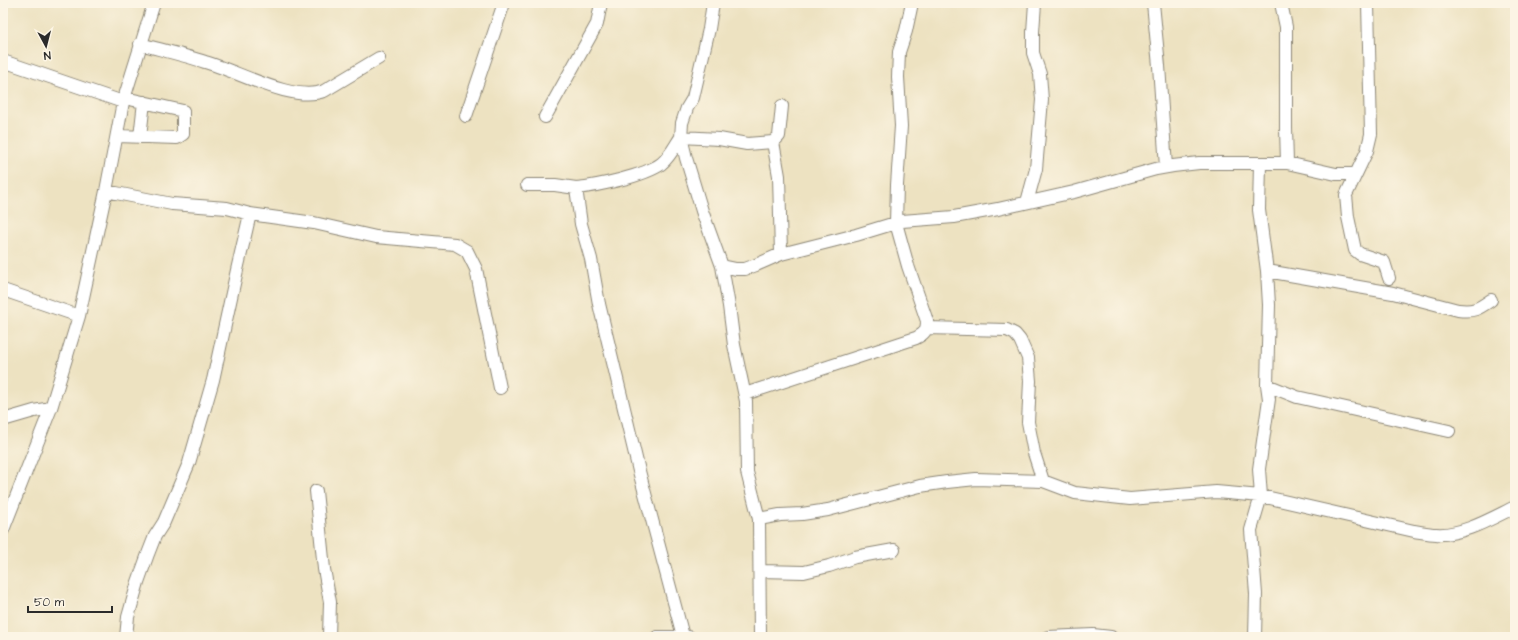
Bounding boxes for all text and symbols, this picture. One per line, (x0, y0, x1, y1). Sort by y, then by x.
north arrow (26, 26, 66, 66)
text: N (43, 48, 51, 63)
scale bar (28, 588, 112, 614)
text: 50 m (34, 594, 65, 611)

